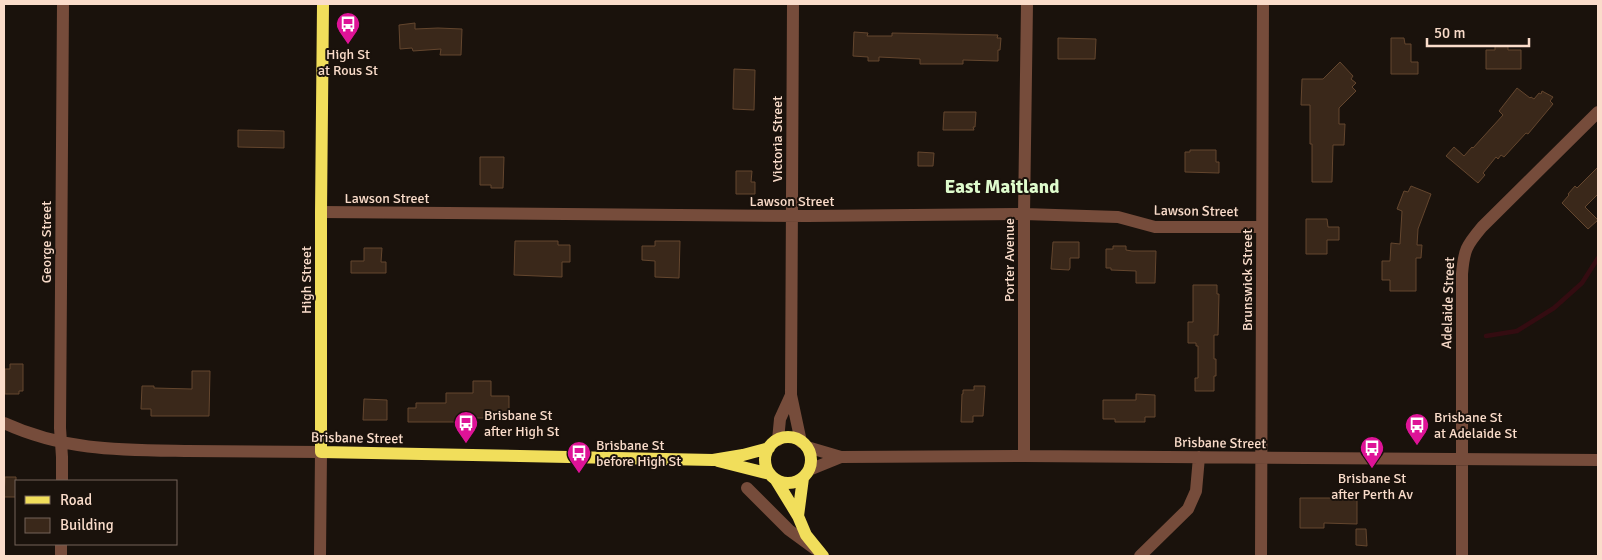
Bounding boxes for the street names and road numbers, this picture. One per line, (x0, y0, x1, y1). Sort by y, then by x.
street label: Victoria Street (769, 96, 786, 182)
street label: Lawson Street (345, 190, 430, 207)
street label: Lawson Street (750, 193, 835, 210)
street label: George Street (38, 201, 55, 283)
street label: Lawson Street (1153, 202, 1239, 220)
street label: Porter Avenue (1001, 218, 1018, 302)
street label: Brunswick Street (1239, 229, 1256, 331)
street label: High Street (298, 246, 315, 314)
street label: Adelaide Street (1438, 257, 1458, 349)
street label: Brisbane Street (311, 429, 403, 447)
street label: Brisbane Street (1174, 434, 1266, 452)

